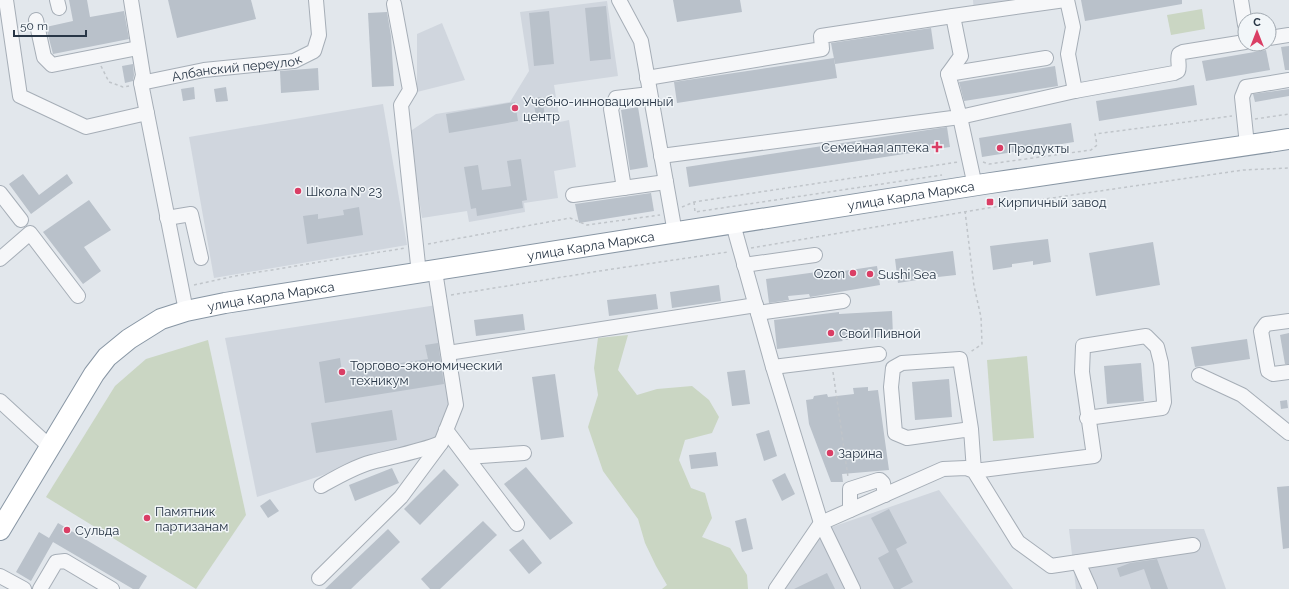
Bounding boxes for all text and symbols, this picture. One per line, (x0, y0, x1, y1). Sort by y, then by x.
scale bar (14, 12, 86, 38)
north arrow (1237, 12, 1277, 52)
text: С (1253, 16, 1261, 29)
text: 50 m (20, 19, 48, 33)
street label: Албанский переулок (170, 51, 304, 84)
place label: Учебно-инновационный центр (523, 94, 673, 124)
marker: Учебно-инновационный центр (510, 103, 520, 113)
place label: Семейная аптека (821, 140, 929, 155)
place label: Продукты (1008, 141, 1069, 156)
marker: Семейная аптека (932, 142, 942, 152)
marker: Продукты (995, 143, 1005, 153)
street label: улица Карла Маркса (846, 178, 975, 213)
place label: Школа № 23 (306, 184, 382, 199)
marker: Школа № 23 (293, 186, 303, 196)
place label: Кирпичный завод (998, 195, 1107, 210)
marker: Кирпичный завод (985, 197, 995, 207)
street label: улица Карла Маркса (526, 228, 655, 263)
place label: Ozon (814, 266, 845, 281)
place label: Sushi Sea (878, 267, 936, 282)
marker: Ozon (848, 268, 858, 278)
marker: Sushi Sea (865, 269, 875, 279)
street label: улица Карла Маркса (206, 278, 335, 314)
place label: Свой Пивной (839, 326, 921, 341)
marker: Свой Пивной (826, 328, 836, 338)
place label: Торгово-экономический техникум (350, 358, 503, 388)
marker: Торгово-экономический техникум (337, 367, 347, 377)
place label: Зарина (838, 446, 883, 461)
marker: Зарина (825, 448, 835, 458)
place label: Памятник партизанам (155, 504, 228, 534)
marker: Памятник партизанам (142, 513, 152, 523)
place label: Сульда (75, 523, 119, 538)
marker: Сульда (62, 525, 72, 535)

